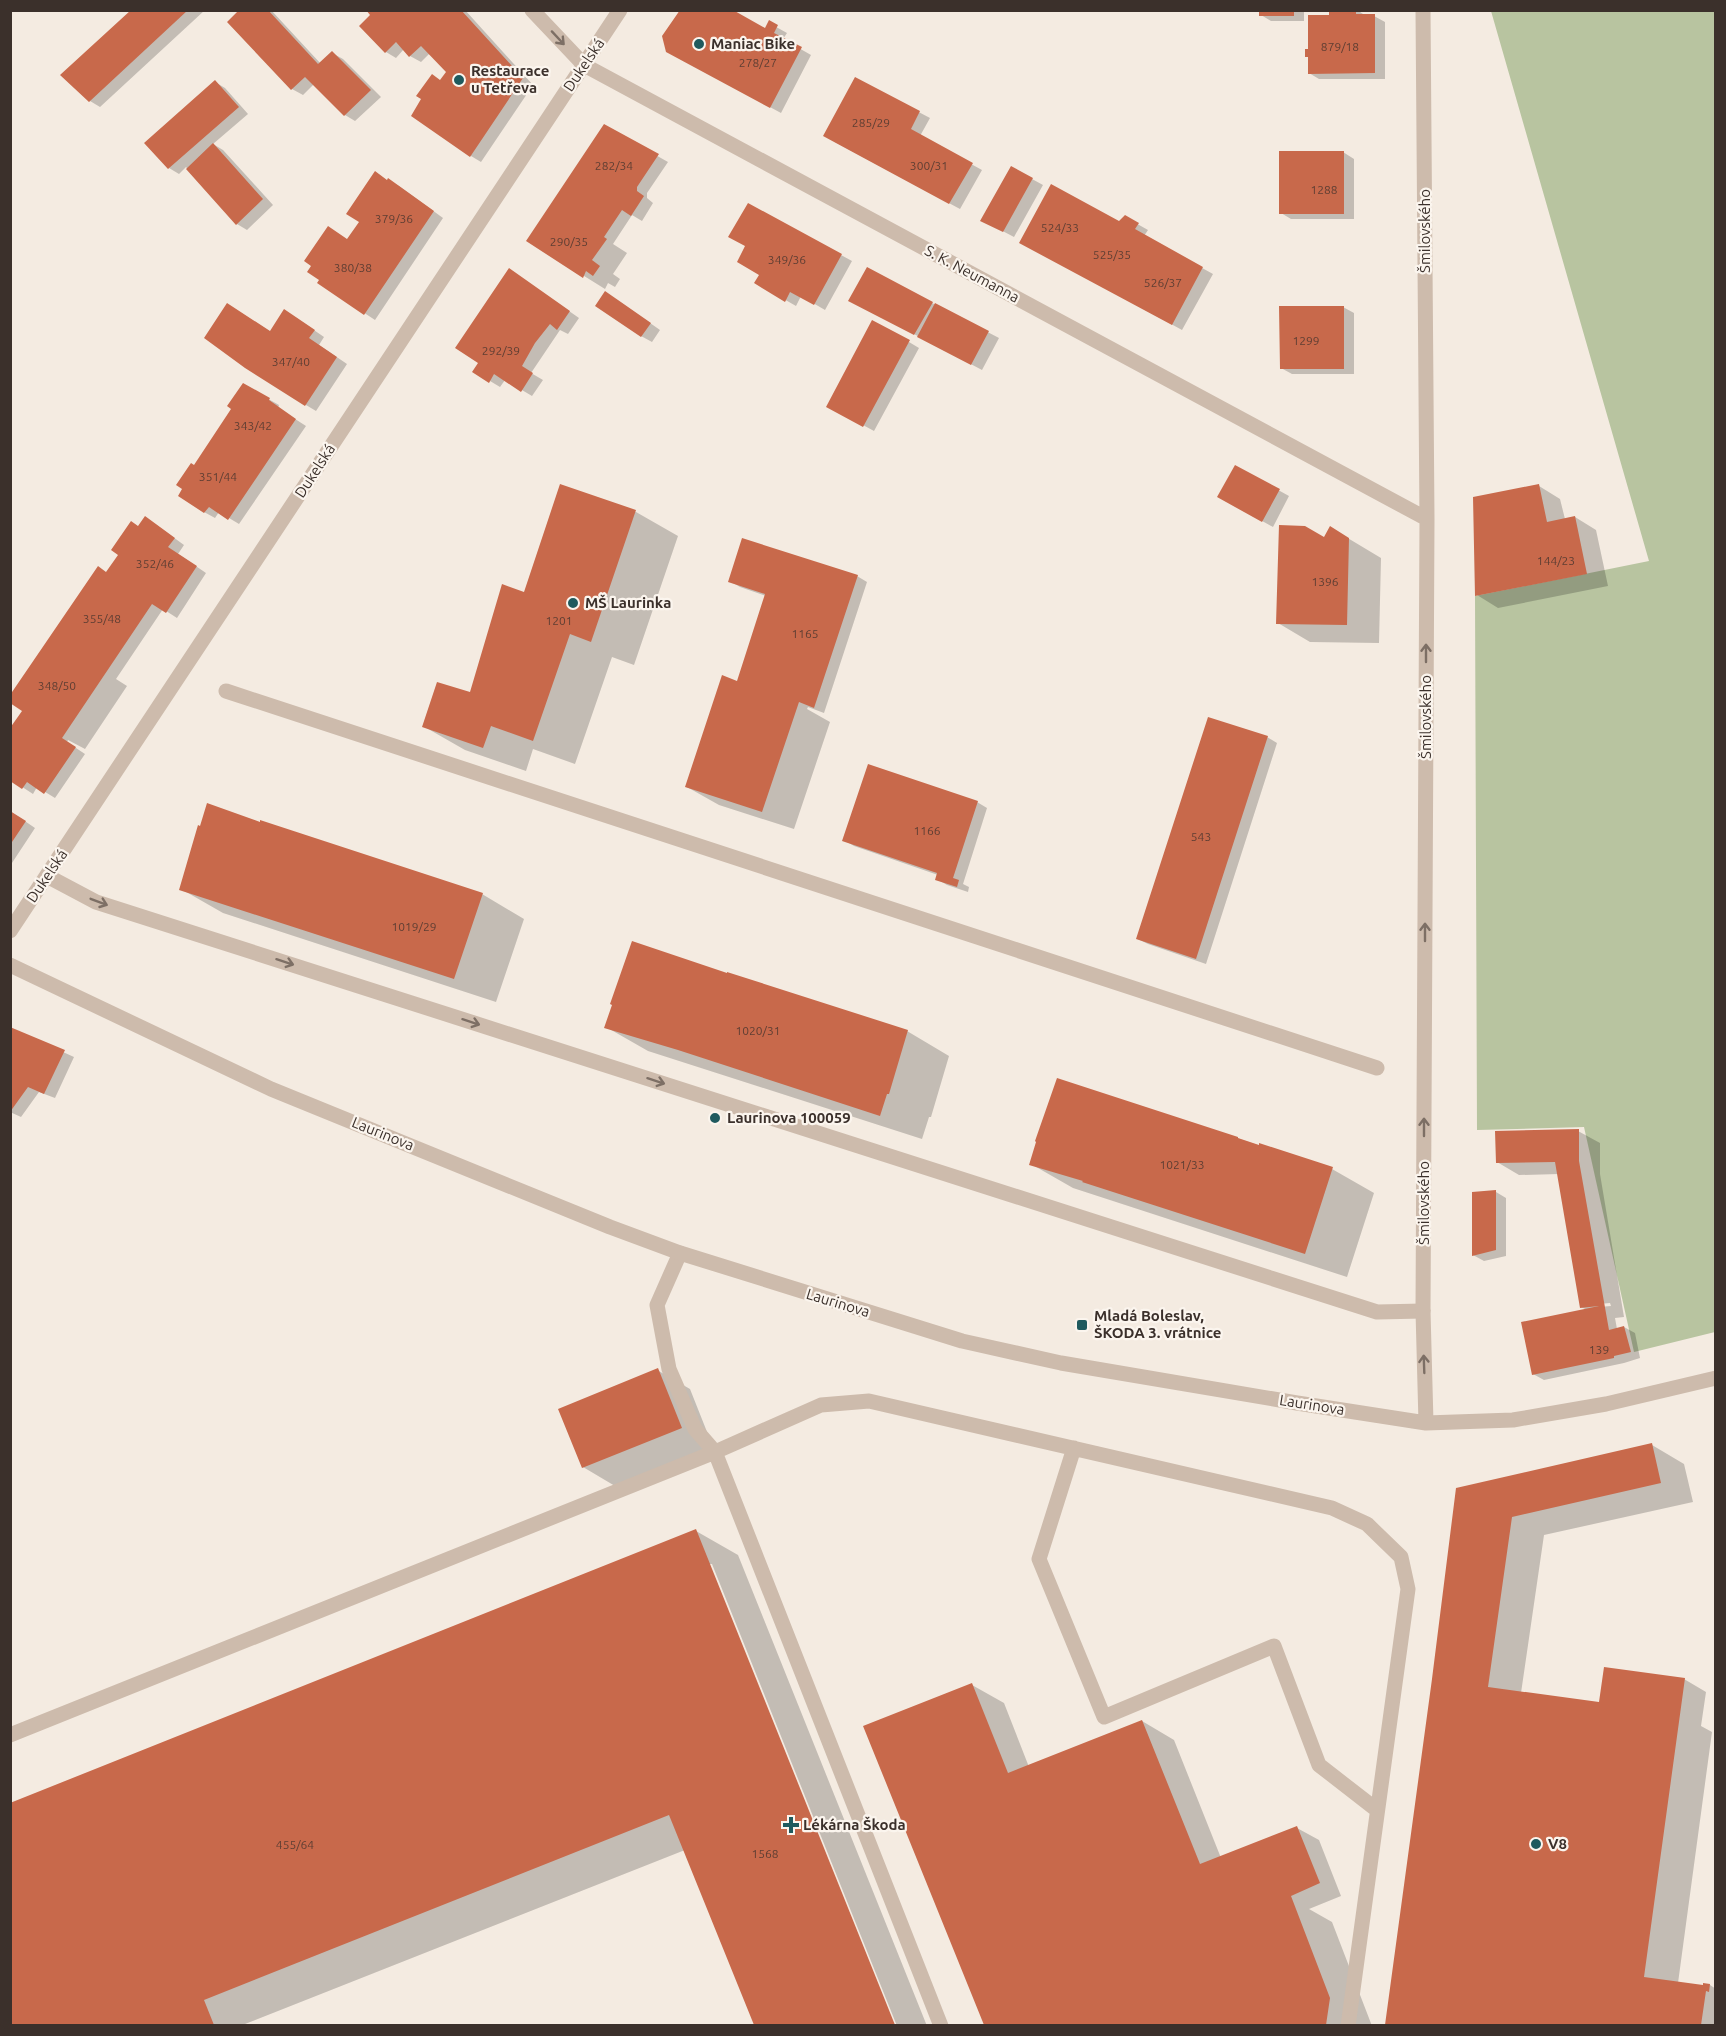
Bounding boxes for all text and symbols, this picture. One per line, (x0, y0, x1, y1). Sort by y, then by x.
one-way arrow (551, 30, 565, 45)
street label: Dukelská (560, 35, 608, 95)
place label: Maniac Bike (711, 35, 795, 52)
marker: Maniac Bike (692, 37, 706, 51)
house number: 879/18 (1321, 40, 1359, 53)
house number: 278/27 (739, 56, 777, 69)
place label: Restaurace u Tetřeva (471, 62, 549, 96)
marker: Restaurace u Tetřeva (452, 73, 466, 87)
house number: 285/29 (852, 116, 890, 129)
house number: 282/34 (595, 159, 633, 172)
house number: 300/31 (910, 159, 948, 172)
house number: 1288 (1310, 183, 1338, 196)
street label: Šmilovského (1416, 189, 1433, 273)
house number: 379/36 (375, 212, 413, 225)
house number: 524/33 (1041, 221, 1079, 234)
house number: 290/35 (550, 235, 588, 248)
street label: S. K. Neumanna (922, 241, 1022, 306)
house number: 525/35 (1093, 248, 1131, 261)
house number: 349/36 (768, 253, 806, 266)
house number: 380/38 (334, 261, 372, 274)
house number: 526/37 (1144, 276, 1182, 289)
house number: 1299 (1292, 334, 1320, 347)
house number: 292/39 (482, 344, 520, 357)
house number: 347/40 (272, 355, 310, 368)
house number: 343/42 (234, 419, 272, 432)
street label: Dukelská (291, 441, 338, 501)
house number: 351/44 (199, 470, 237, 483)
house number: 144/23 (1537, 554, 1575, 567)
house number: 352/46 (136, 557, 174, 570)
house number: 1396 (1311, 575, 1339, 588)
place label: MŠ Laurinka (585, 594, 671, 611)
marker: MŠ Laurinka (566, 596, 580, 610)
house number: 355/48 (83, 612, 121, 625)
house number: 1201 (545, 614, 573, 627)
house number: 1165 (791, 627, 819, 640)
one-way arrow (1421, 644, 1432, 664)
street label: Šmilovského (1417, 675, 1434, 759)
house number: 348/50 (38, 679, 76, 692)
house number: 1166 (913, 824, 941, 837)
house number: 543 (1191, 830, 1211, 843)
street label: Dukelská (23, 846, 71, 906)
one-way arrow (90, 898, 108, 909)
house number: 1019/29 (391, 920, 437, 933)
one-way arrow (1419, 923, 1431, 943)
one-way arrow (275, 958, 294, 969)
one-way arrow (461, 1017, 480, 1028)
house number: 1020/31 (735, 1024, 781, 1037)
one-way arrow (646, 1077, 665, 1088)
place label: Laurinova 100059 (727, 1109, 851, 1126)
marker: Laurinova 100059 (708, 1111, 722, 1125)
street label: Laurinova (350, 1113, 417, 1154)
one-way arrow (1418, 1118, 1430, 1138)
house number: 1021/33 (1159, 1158, 1205, 1171)
street label: Šmilovského (1415, 1161, 1432, 1245)
street label: Laurinova (804, 1285, 872, 1320)
place label: Mladá Boleslav, ŠKODA 3. vrátnice (1094, 1307, 1221, 1341)
marker: Mladá Boleslav, ŠKODA 3. vrátnice (1075, 1318, 1089, 1332)
house number: 139 (1589, 1343, 1609, 1356)
one-way arrow (1418, 1355, 1430, 1375)
street label: Laurinova (1278, 1391, 1346, 1418)
place label: Lékárna Škoda (803, 1816, 906, 1833)
marker: Lékárna Škoda (784, 1818, 798, 1832)
place label: V8 (1548, 1835, 1567, 1852)
marker: V8 (1529, 1837, 1543, 1851)
house number: 455/64 (276, 1838, 314, 1851)
house number: 1568 (751, 1847, 779, 1860)

